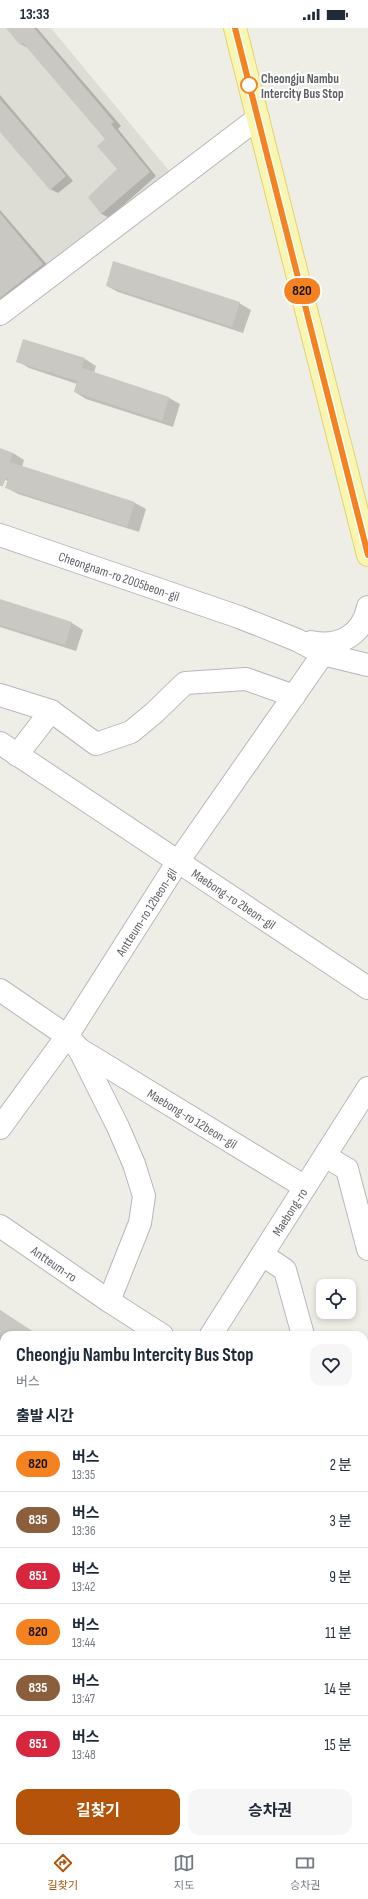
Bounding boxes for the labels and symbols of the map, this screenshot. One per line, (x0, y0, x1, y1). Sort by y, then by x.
place label: Cheongju Nambu Intercity Bus Stop (261, 71, 344, 102)
marker: Cheongju Nambu Intercity Bus Stop (240, 76, 258, 94)
line badge: 820 (279, 278, 325, 304)
street label: Cheongnam-ro 2005beon-gil (56, 549, 182, 605)
street label: Antteum-ro 12beon-gil (112, 865, 181, 960)
street label: Maebong-ro 2beon-gil (188, 866, 278, 933)
street label: Maebong-ro 12beon-gil (144, 1086, 240, 1153)
street label: Maebong-ro (269, 1185, 311, 1239)
street label: Antteum-ro (27, 1242, 80, 1286)

